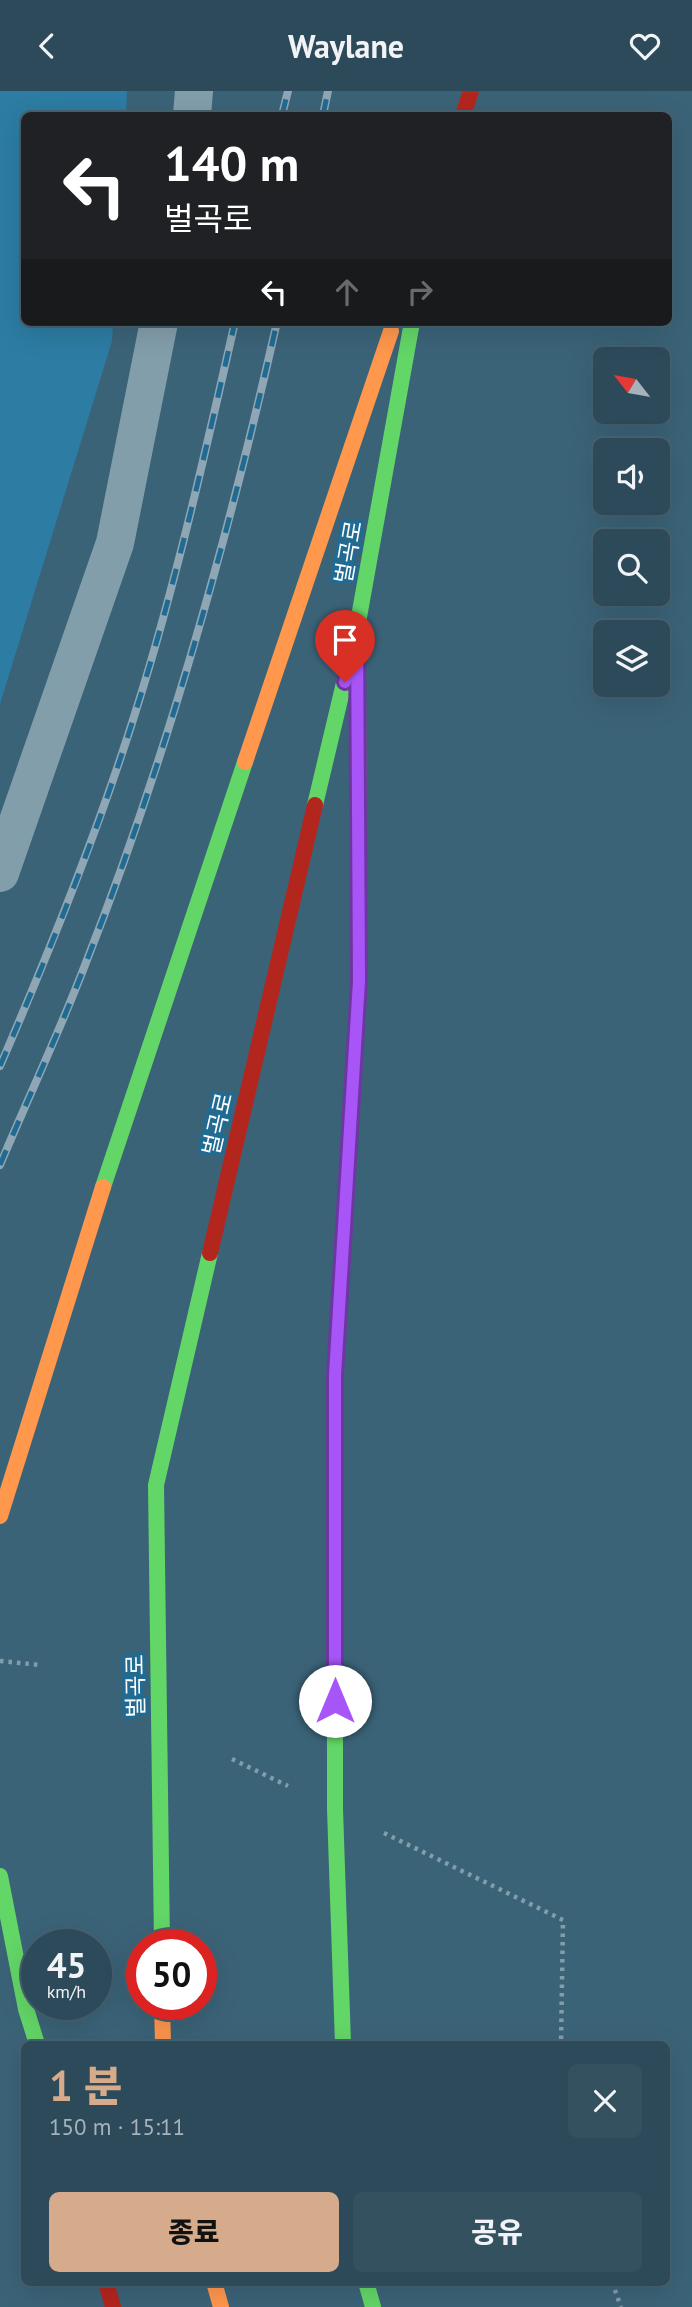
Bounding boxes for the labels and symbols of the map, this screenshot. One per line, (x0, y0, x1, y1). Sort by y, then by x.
north arrow (593, 347, 670, 423)
street label: 벌곡로 (328, 518, 368, 586)
pin (315, 610, 375, 682)
street label: 벌곡로 (196, 1090, 238, 1158)
street label: 벌곡로 (120, 1654, 150, 1718)
position arrow (298, 1664, 372, 1738)
speed limit sign: 50 (126, 1929, 217, 2020)

